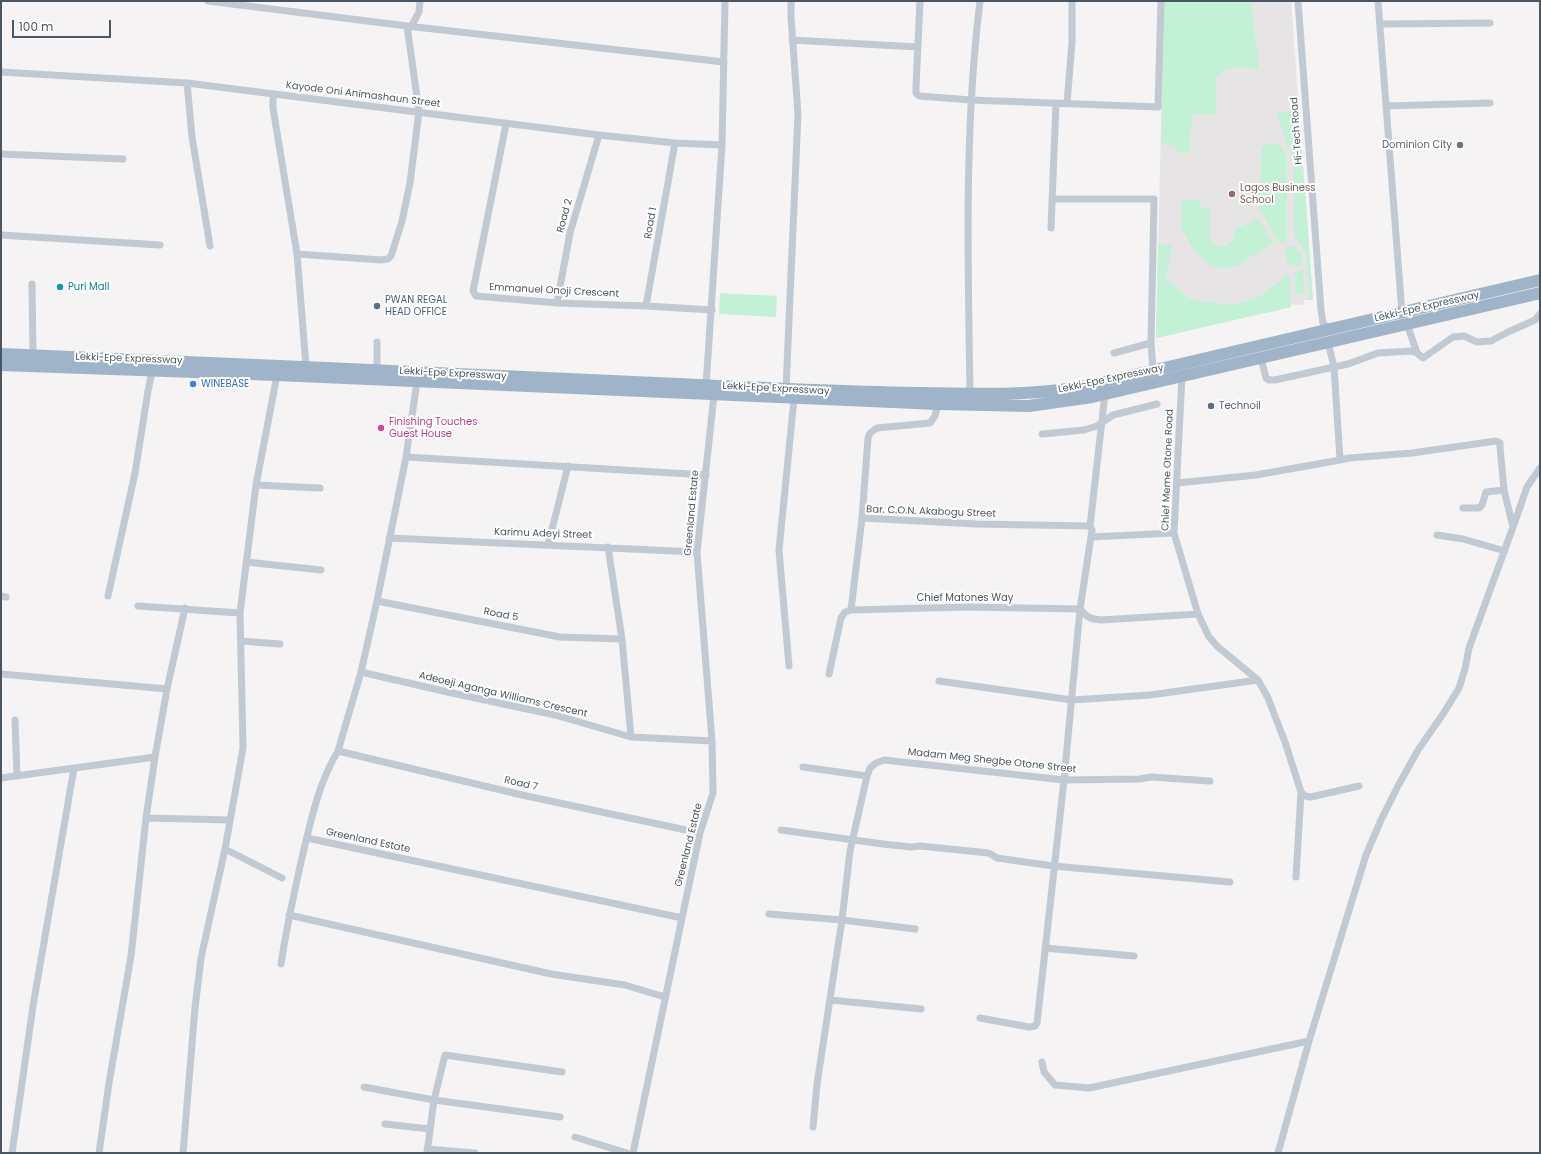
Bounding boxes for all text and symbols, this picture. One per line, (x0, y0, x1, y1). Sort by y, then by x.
scale bar (14, 12, 113, 38)
text: 100 m (19, 18, 53, 35)
street label: Kayode Oni Animashaun Street (285, 80, 441, 110)
street label: Hi-Tech Road (1289, 97, 1305, 165)
place label: Dominion City (1382, 139, 1452, 151)
marker: Dominion City (1455, 140, 1465, 150)
place label: Lagos Business School (1240, 182, 1315, 206)
marker: Lagos Business School (1227, 189, 1237, 199)
street label: Road 2 (555, 198, 575, 234)
street label: Road 1 (642, 206, 660, 240)
place label: Puri Mall (68, 281, 109, 293)
marker: Puri Mall (55, 282, 65, 292)
street label: Emmanuel Onoji Crescent (489, 282, 619, 300)
street label: Lekki-Epe Expressway (1373, 289, 1481, 325)
place label: PWAN REGAL HEAD OFFICE (385, 294, 447, 318)
marker: PWAN REGAL HEAD OFFICE (372, 301, 382, 311)
street label: Lekki-Epe Expressway (75, 351, 183, 367)
street label: Lekki-Epe Expressway (1057, 362, 1165, 396)
street label: Lekki-Epe Expressway (399, 365, 507, 383)
place label: WINEBASE (201, 378, 249, 390)
marker: WINEBASE (188, 379, 198, 389)
street label: Lekki-Epe Expressway (722, 380, 830, 398)
place label: Technoil (1219, 400, 1261, 412)
marker: Technoil (1206, 401, 1216, 411)
street label: Chief Meme Otone Road (1160, 409, 1176, 531)
place label: Finishing Touches Guest House (389, 416, 477, 440)
marker: Finishing Touches Guest House (376, 423, 386, 433)
street label: Greenland Estate (682, 470, 702, 556)
street label: Bar. C.O.N. Akabogu Street (866, 504, 996, 520)
street label: Karimu Adeyi Street (494, 526, 592, 542)
street label: Chief Matones Way (917, 592, 1013, 604)
street label: Road 5 (483, 606, 519, 624)
street label: Adeoeji Aganga Williams Crescent (418, 670, 588, 720)
street label: Madam Meg Shegbe Otone Street (907, 746, 1077, 776)
street label: Road 7 (503, 774, 539, 794)
street label: Greenland Estate (673, 802, 705, 888)
street label: Greenland Estate (325, 826, 411, 856)

